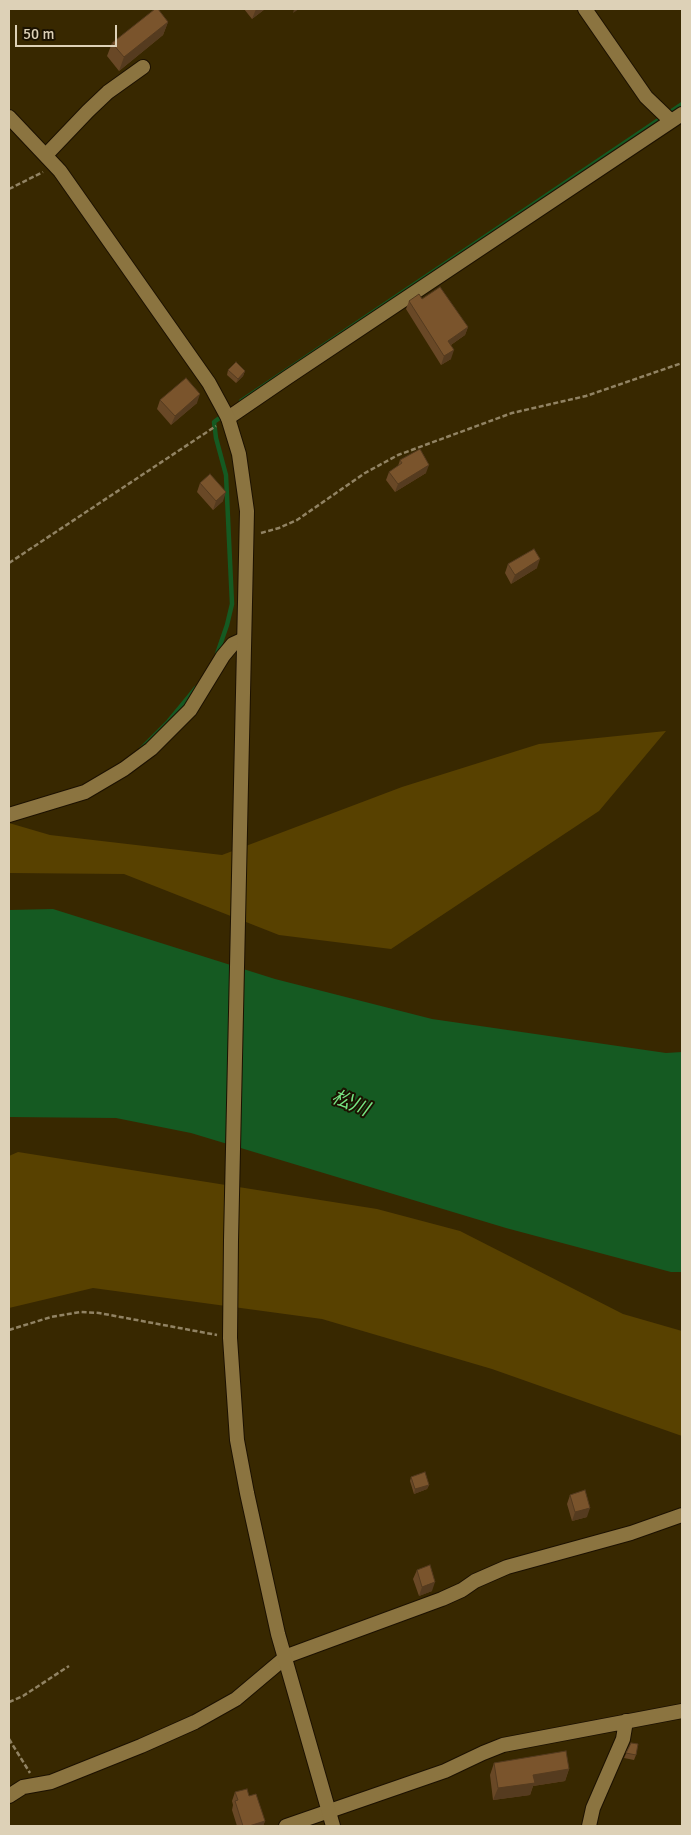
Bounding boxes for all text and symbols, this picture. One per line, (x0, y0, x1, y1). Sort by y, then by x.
scale bar (18, 15, 120, 47)
text: 50 m (23, 25, 54, 43)
water label: 松川 (328, 1086, 372, 1122)

